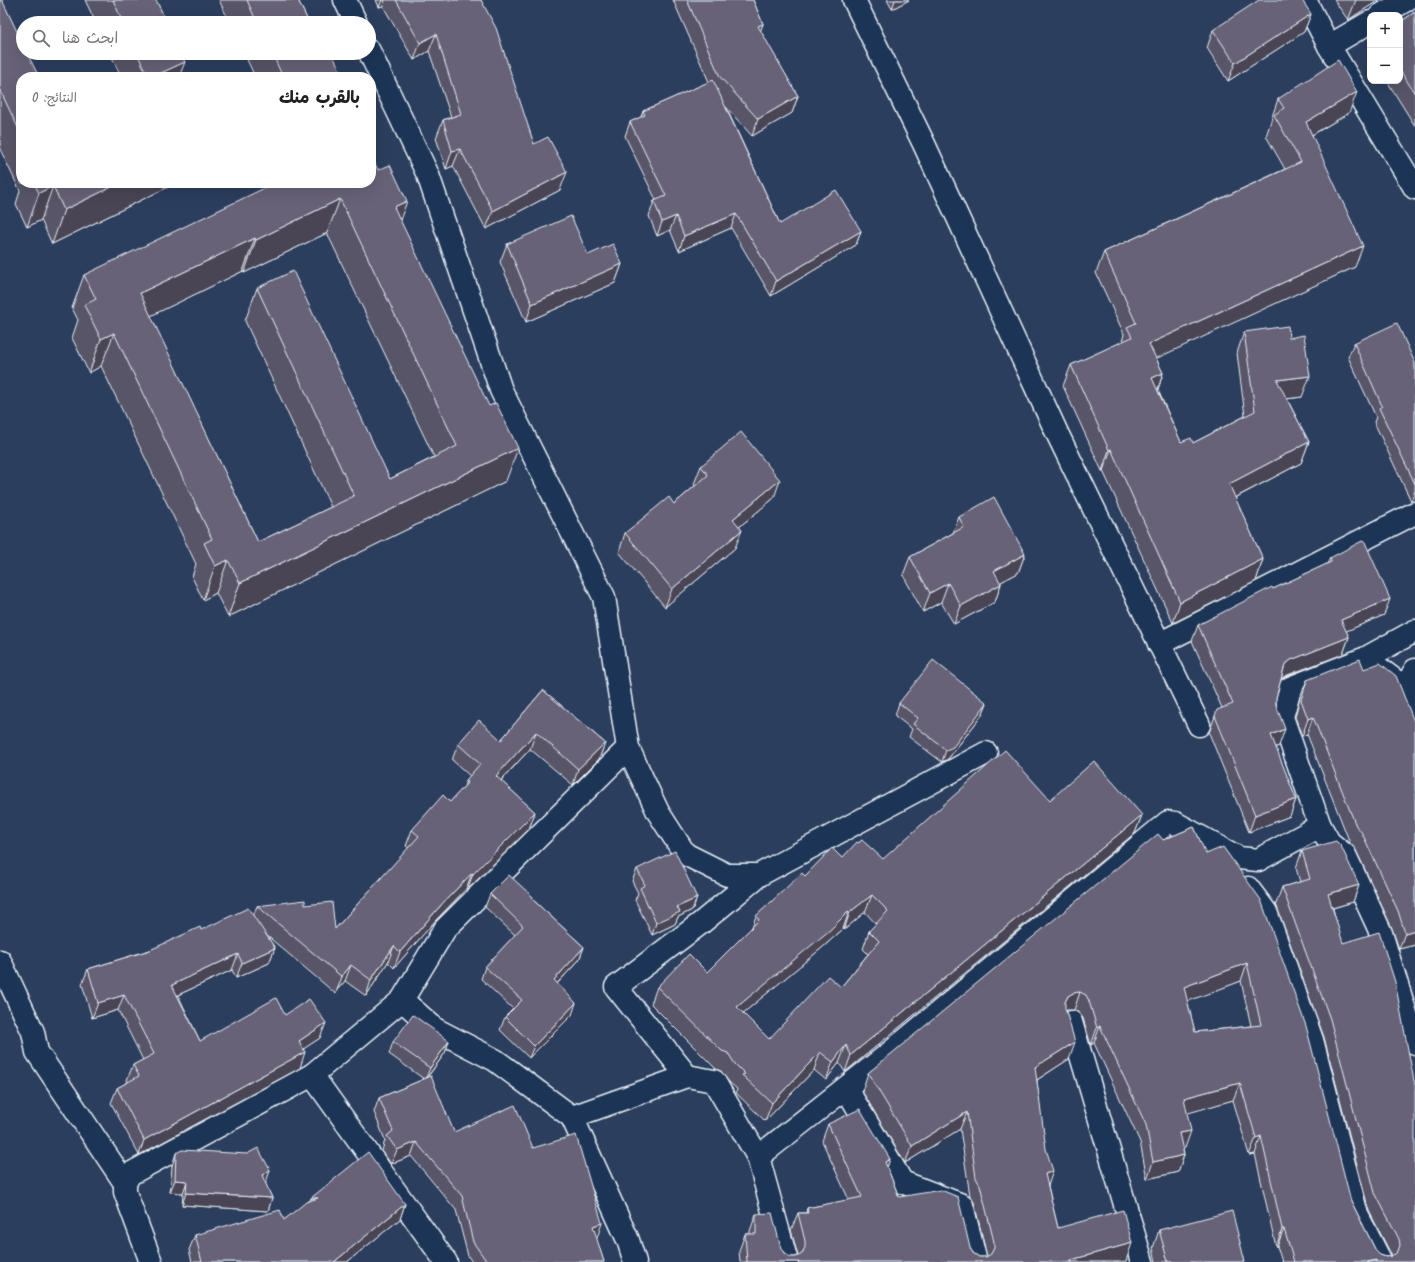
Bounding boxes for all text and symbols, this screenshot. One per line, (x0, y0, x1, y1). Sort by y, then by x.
map controls (1367, 12, 1403, 84)
button: + (1367, 12, 1403, 48)
search box (16, 16, 376, 60)
icon: search (30, 27, 52, 49)
text: ابحث هنا (62, 27, 118, 51)
button: − (1367, 48, 1403, 84)
text: بالقرب منك (279, 85, 360, 112)
text: النتائج: 0 (32, 88, 77, 109)

